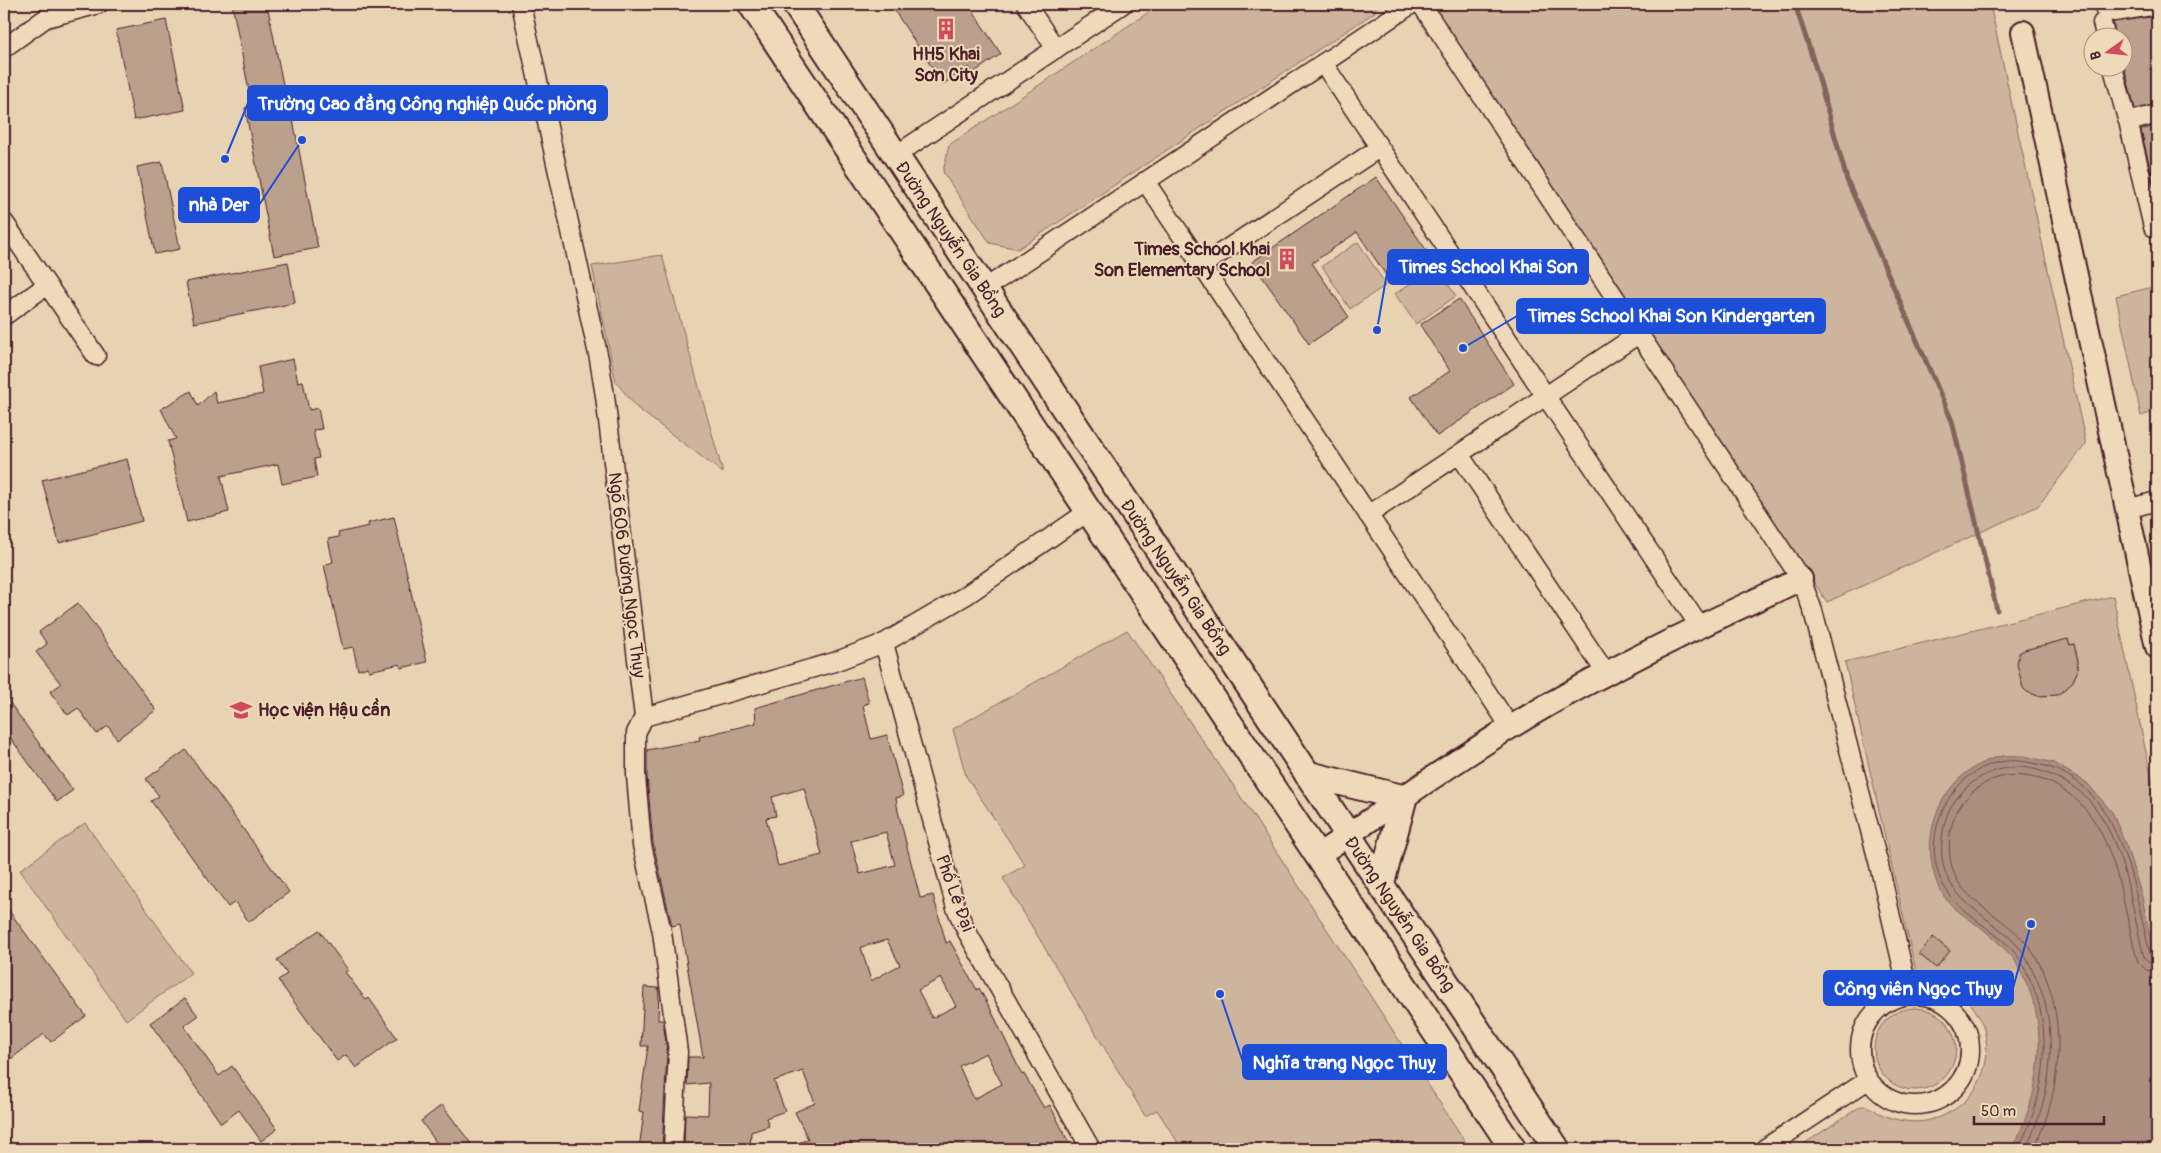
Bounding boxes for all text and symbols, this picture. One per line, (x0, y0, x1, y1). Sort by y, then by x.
building icon: HH5 Khai Sơn City (933, 16, 959, 42)
north arrow (2084, 28, 2134, 78)
place label: HH5 Khai Sơn City (912, 43, 980, 87)
text: B (2087, 49, 2105, 61)
callout: Trường Cao đẳng Công nghiệp Quốc phòng (248, 86, 607, 120)
text: Trường Cao đẳng Công nghiệp Quốc phòng (257, 92, 597, 116)
street label: Đường Nguyễn Gia Bồng (890, 157, 1011, 322)
callout: nhà Der (179, 188, 259, 222)
text: nhà Der (189, 193, 249, 217)
place label: Times School Khai Son Elementary School (1094, 238, 1270, 282)
building icon: Times School Khai Son Elementary School (1274, 246, 1300, 272)
callout: Times School Khai Son (1388, 250, 1588, 284)
text: Times School Khai Son (1397, 255, 1578, 279)
callout: Times School Khai Son Kindergarten (1517, 299, 1825, 333)
text: Times School Khai Son Kindergarten (1526, 304, 1815, 328)
street label: Ngõ 606 Đường Ngọc Thụy (602, 471, 651, 680)
street label: Đường Nguyễn Gia Bồng (1115, 495, 1236, 660)
school or university icon: Học viện Hậu cần (228, 697, 254, 723)
place label: Học viện Hậu cần (258, 697, 391, 722)
street label: Đường Nguyễn Gia Bồng (1339, 832, 1460, 997)
street label: Phố Lê Đại (930, 852, 979, 935)
callout: Công viên Ngọc Thụy (1824, 971, 2013, 1005)
text: Công viên Ngọc Thụy (1834, 977, 2003, 1001)
callout: Nghĩa trang Ngọc Thuỵ (1243, 1045, 1446, 1079)
text: Nghĩa trang Ngọc Thuỵ (1252, 1051, 1436, 1075)
scale bar (1974, 1093, 2104, 1125)
text: 50 m (1981, 1102, 2016, 1121)

